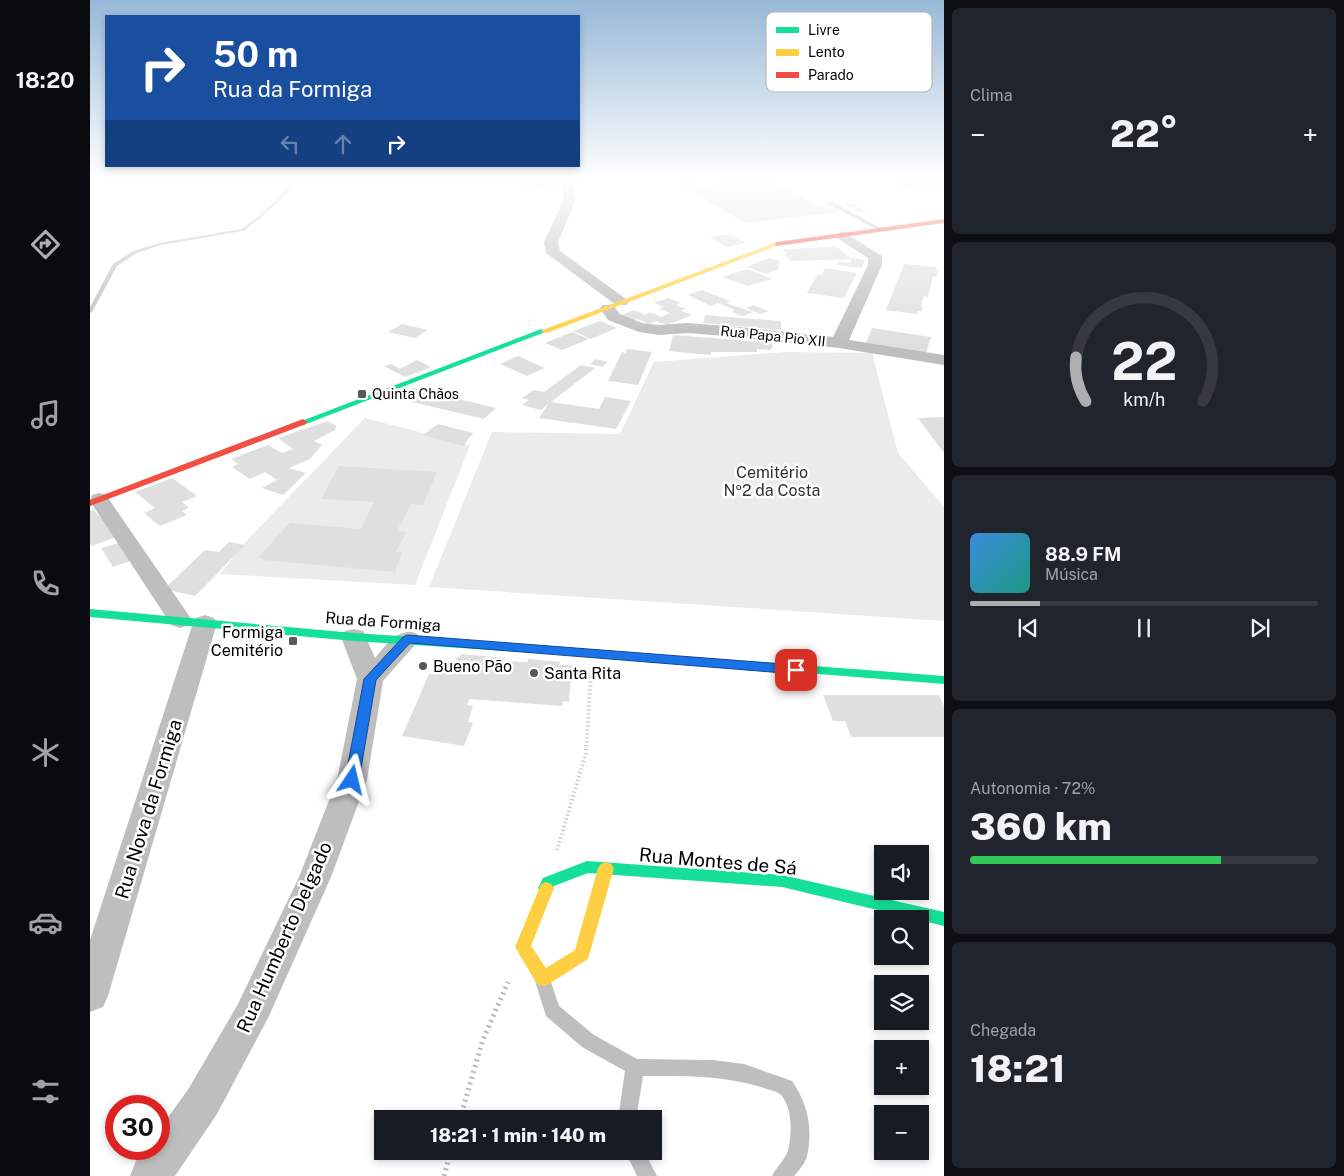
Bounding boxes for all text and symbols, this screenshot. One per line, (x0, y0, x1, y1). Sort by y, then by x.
legend (766, 12, 932, 92)
text: Livre (808, 22, 840, 38)
text: 50 m (213, 34, 298, 75)
icon: right (130, 35, 195, 100)
text: Lento (808, 44, 845, 60)
text: 18:20 (16, 67, 74, 93)
text: Parado (808, 67, 854, 83)
text: Rua da Formiga (213, 76, 372, 102)
text: Clima (970, 86, 1013, 105)
text: 22° (1110, 111, 1178, 156)
text: − (970, 118, 986, 151)
text: + (1302, 118, 1318, 151)
icon: left (276, 130, 304, 158)
icon: ahead (329, 130, 357, 158)
icon: right (382, 130, 410, 158)
icon: directions (28, 227, 63, 262)
street label: Rua Papa Pio XII (720, 323, 826, 349)
text: 22 (1111, 331, 1177, 392)
place label: Quinta Chãos (372, 386, 459, 402)
marker: Quinta Chãos (356, 388, 368, 400)
text: km/h (1123, 389, 1165, 410)
icon: music (28, 397, 63, 432)
park label: Cemitério Nº2 da Costa (724, 463, 820, 500)
text: 88.9 FM (1045, 543, 1121, 565)
text: Música (1045, 565, 1098, 584)
icon: phone (28, 566, 63, 601)
street label: Rua da Formiga (325, 608, 441, 635)
icon: previous (1014, 614, 1042, 642)
icon: pause (1130, 614, 1158, 642)
icon: next (1246, 614, 1274, 642)
place label: Formiga Cemitério (211, 623, 283, 660)
marker: Formiga Cemitério (287, 635, 299, 647)
pin (775, 649, 817, 691)
icon: arrive (782, 656, 810, 684)
place label: Bueno Pão (433, 657, 512, 676)
marker: Bueno Pão (417, 660, 429, 672)
place label: Santa Rita (544, 664, 621, 683)
marker: Santa Rita (528, 667, 540, 679)
street label: Rua Nova da Formiga (110, 717, 186, 901)
icon: climate (28, 735, 63, 770)
position arrow (325, 753, 377, 805)
text: Autonomia · 72% (970, 779, 1096, 798)
text: 360 km (970, 804, 1112, 849)
street label: Rua Humberto Delgado (232, 838, 336, 1036)
street label: Rua Montes de Sá (638, 843, 798, 879)
map controls (874, 845, 929, 1160)
button: sound (874, 845, 929, 900)
icon: car (28, 905, 63, 940)
button: search (874, 910, 929, 965)
button: layers (874, 975, 929, 1030)
text: Chegada (970, 1021, 1036, 1040)
button: + (874, 1040, 929, 1095)
text: 18:21 (970, 1046, 1066, 1091)
icon: filters (28, 1074, 63, 1109)
speed limit sign: 30 (105, 1095, 170, 1160)
button: − (874, 1105, 929, 1160)
text: 18:21 · 1 min · 140 m (430, 1124, 606, 1146)

